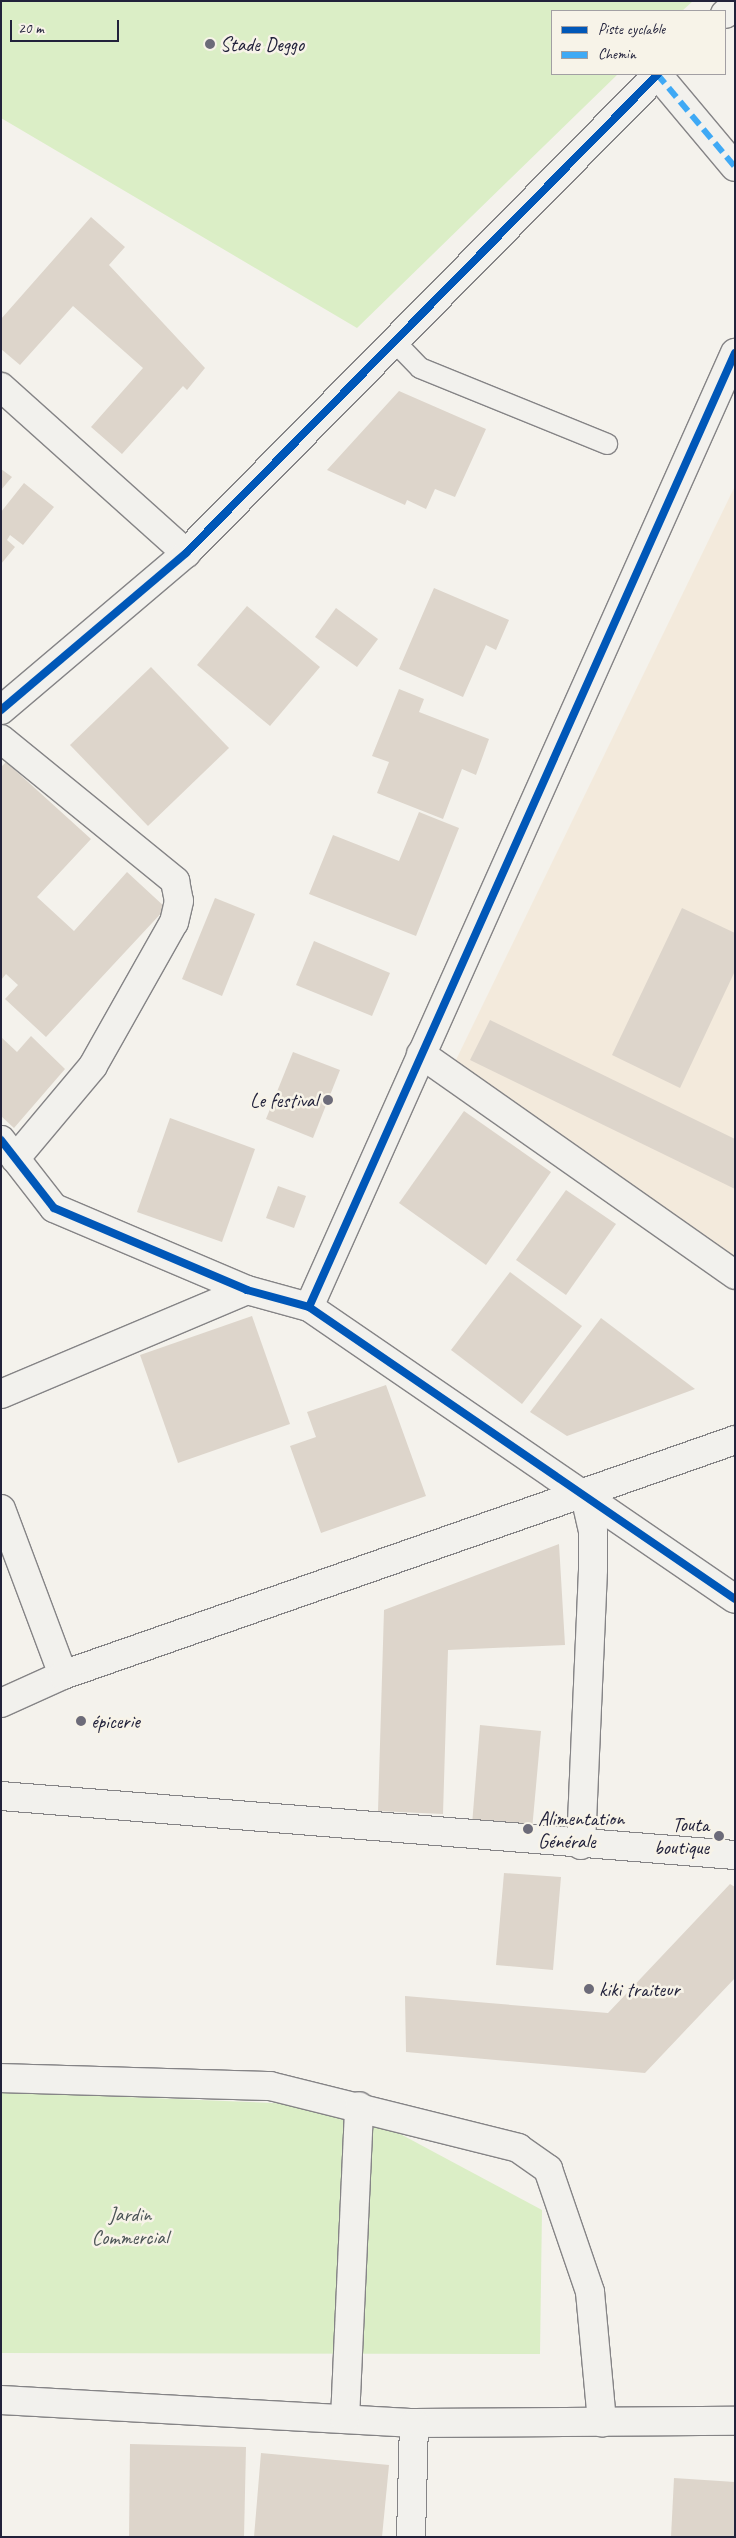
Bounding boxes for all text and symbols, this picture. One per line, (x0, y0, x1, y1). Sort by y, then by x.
scale bar (12, 10, 121, 42)
legend (551, 10, 726, 75)
text: 20 m (18, 19, 44, 38)
text: Piste cyclable (598, 20, 665, 39)
place label: Stade Deggo (220, 32, 304, 56)
marker: Stade Deggo (204, 38, 216, 50)
text: Chemin (598, 45, 636, 64)
place label: Le festival (250, 1088, 318, 1112)
marker: Le festival (322, 1094, 334, 1106)
place label: épicerie (91, 1709, 140, 1733)
marker: épicerie (75, 1715, 87, 1727)
place label: Alimentation Générale (538, 1806, 624, 1853)
place label: Touta boutique (654, 1812, 709, 1859)
marker: Alimentation Générale (522, 1823, 534, 1835)
marker: Touta boutique (713, 1830, 725, 1842)
place label: kiki traiteur (599, 1977, 680, 2001)
marker: kiki traiteur (583, 1983, 595, 1995)
park label: Jardin Commercial (92, 2203, 168, 2250)

